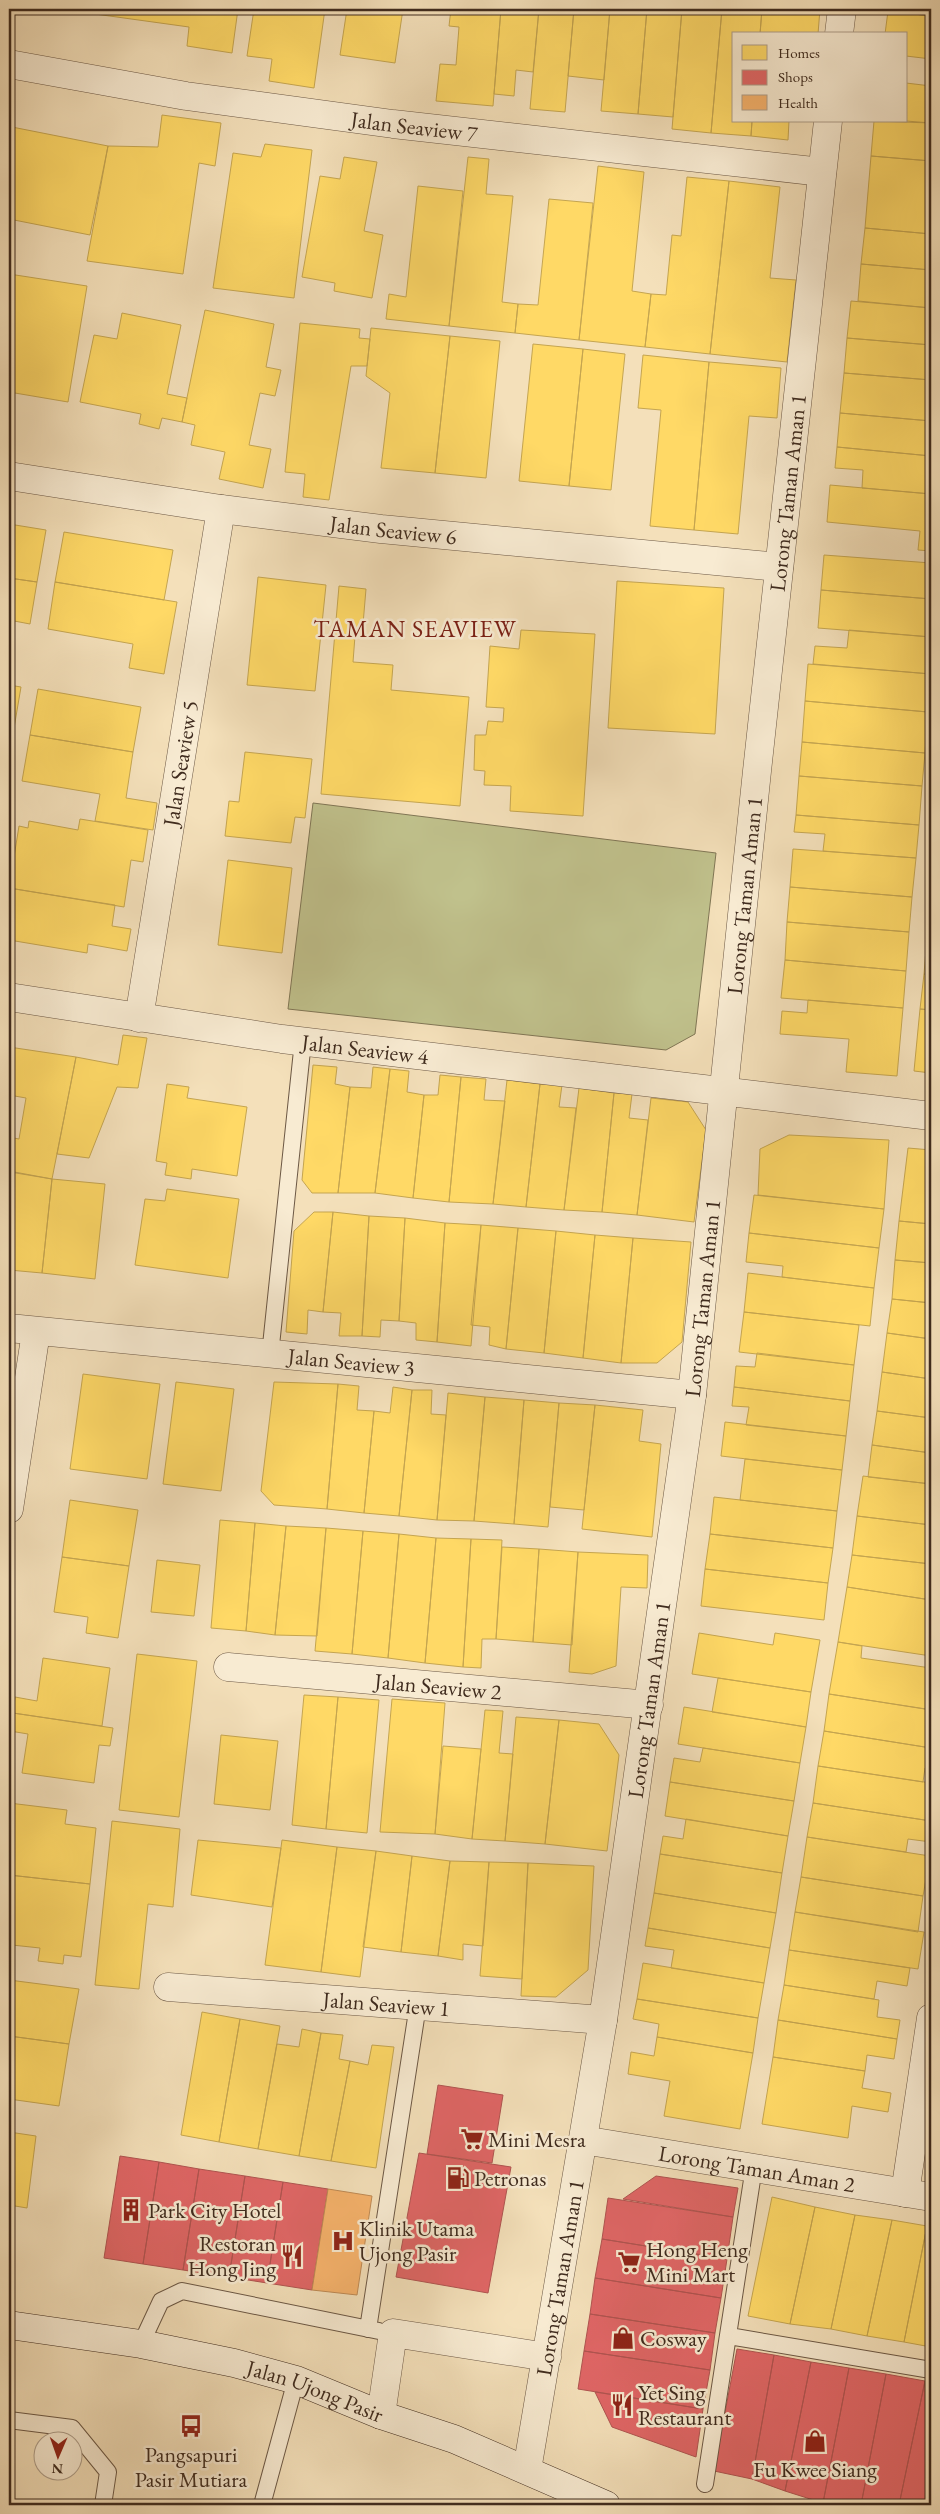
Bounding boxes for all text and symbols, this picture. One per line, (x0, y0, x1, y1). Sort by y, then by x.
legend (732, 32, 908, 122)
text: Homes (778, 43, 820, 62)
text: Shops (778, 67, 813, 86)
text: Health (778, 93, 818, 112)
street label: Jalan Seaview 7 (347, 104, 479, 148)
street label: Lorong Taman Aman 1 (763, 393, 813, 593)
street label: Jalan Seaview 6 (326, 508, 458, 551)
district label: TAMAN SEAVIEW (313, 613, 517, 644)
street label: Jalan Seaview 5 (156, 698, 205, 830)
street label: Lorong Taman Aman 1 (720, 795, 769, 996)
street label: Jalan Seaview 4 (298, 1027, 430, 1071)
street label: Lorong Taman Aman 1 (678, 1198, 727, 1398)
street label: Jalan Seaview 3 (285, 1341, 416, 1383)
street label: Lorong Taman Aman 1 (621, 1599, 677, 1800)
street label: Jalan Seaview 2 (371, 1666, 503, 1707)
street label: Jalan Seaview 1 (320, 1985, 451, 2023)
place label: Mini Mesra (488, 2125, 586, 2154)
supermarket icon: Mini Mesra (459, 2126, 485, 2152)
street label: Lorong Taman Aman 2 (656, 2139, 857, 2199)
place label: Petronas (474, 2164, 546, 2193)
fuel station icon: Petronas (445, 2165, 471, 2191)
street label: Lorong Taman Aman 1 (529, 2178, 591, 2378)
place label: Park City Hotel (148, 2196, 281, 2225)
building icon: Park City Hotel (118, 2197, 144, 2223)
place label: Klinik Utama Ujong Pasir (359, 2214, 474, 2268)
hospital icon: Klinik Utama Ujong Pasir (330, 2228, 356, 2254)
place label: Restoran Hong Jing (188, 2229, 276, 2283)
place label: Hong Heng Mini Mart (646, 2235, 748, 2289)
restaurant icon: Restoran Hong Jing (279, 2243, 305, 2269)
supermarket icon: Hong Heng Mini Mart (616, 2249, 642, 2275)
place label: Cosway (640, 2324, 707, 2353)
shop icon: Cosway (610, 2325, 636, 2351)
street label: Jalan Ujong Pasir (241, 2353, 388, 2430)
place label: Yet Sing Restaurant (638, 2378, 731, 2432)
restaurant icon: Yet Sing Restaurant (609, 2392, 635, 2418)
bus stop icon: Pangsapuri Pasir Mutiara (178, 2413, 204, 2439)
shop icon: Fu Kwee Siang (802, 2428, 828, 2454)
north arrow (32, 2432, 82, 2482)
place label: Pangsapuri Pasir Mutiara (135, 2440, 248, 2494)
place label: Fu Kwee Siang (753, 2455, 877, 2484)
text: N (51, 2460, 64, 2478)

